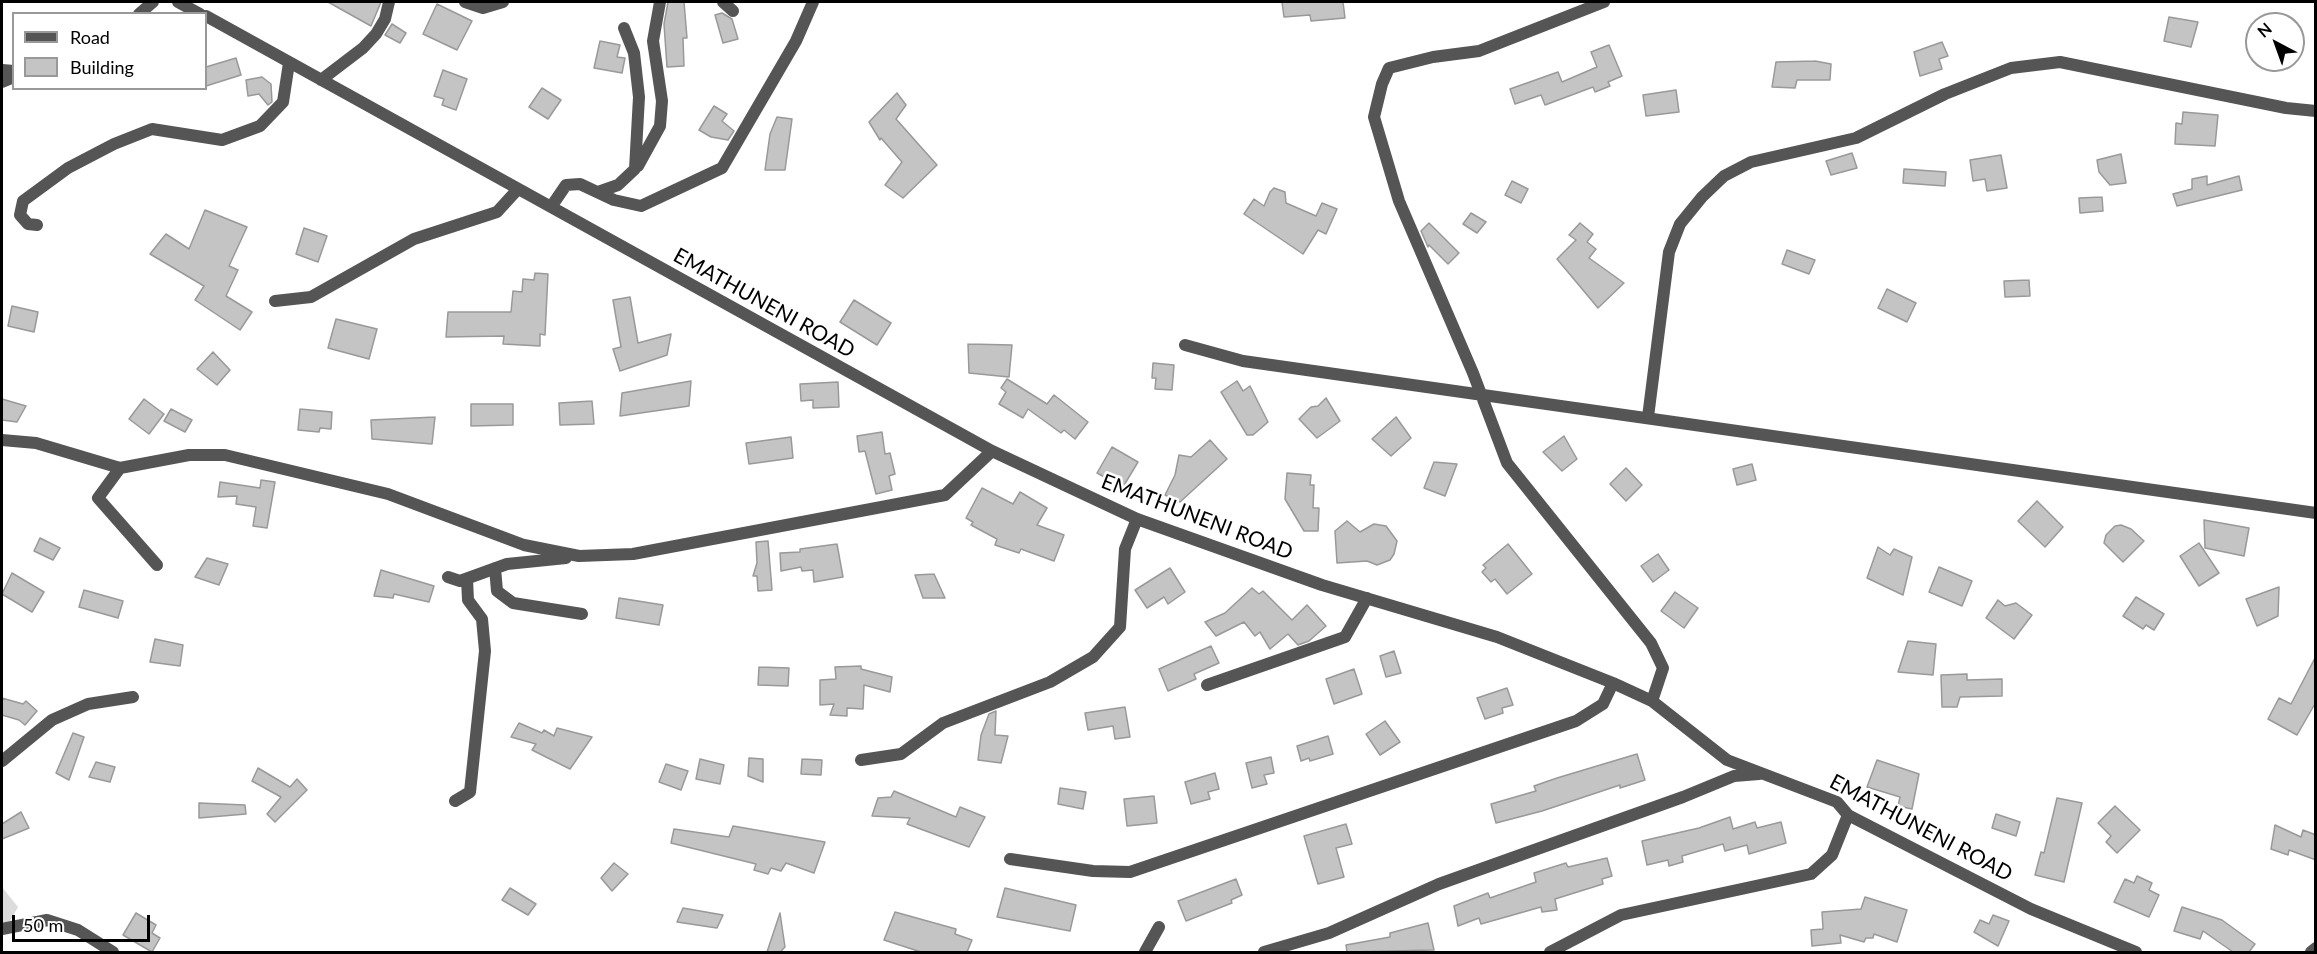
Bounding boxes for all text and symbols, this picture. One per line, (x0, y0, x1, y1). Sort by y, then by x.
legend (12, 12, 207, 90)
north arrow (2245, 12, 2305, 72)
text: N (2253, 18, 2275, 41)
text: Road (70, 26, 110, 48)
text: Building (70, 56, 134, 78)
street label: EMATHUNENI ROAD (669, 243, 859, 363)
street label: EMATHUNENI ROAD (1098, 469, 1296, 565)
street label: EMATHUNENI ROAD (1825, 769, 2017, 887)
scale bar (15, 903, 153, 941)
text: 50 m (23, 914, 63, 936)

